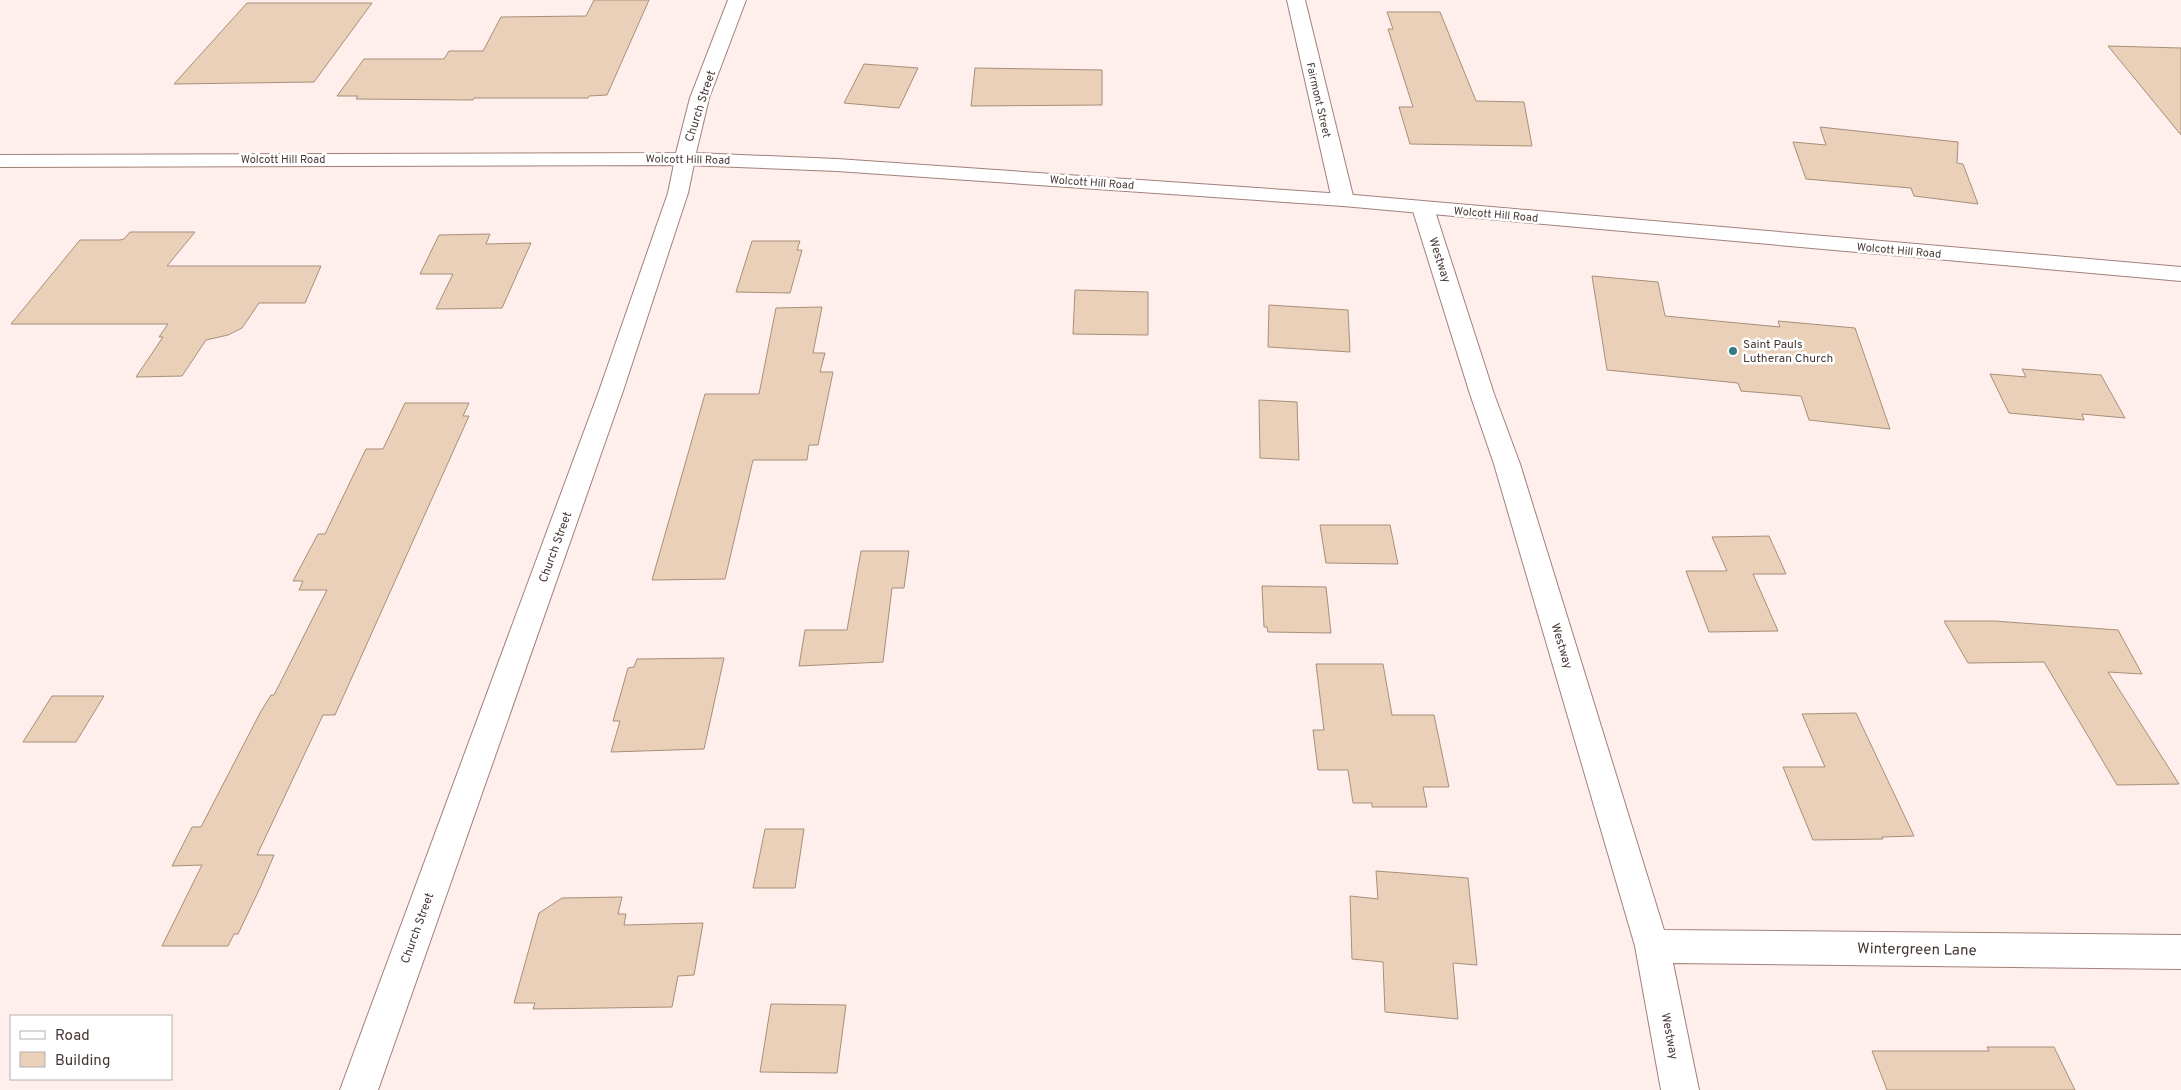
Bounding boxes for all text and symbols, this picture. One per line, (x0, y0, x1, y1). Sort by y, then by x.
street label: Fairmont Street (1303, 61, 1333, 139)
street label: Church Street (682, 68, 720, 144)
street label: Wolcott Hill Road (646, 152, 730, 168)
street label: Wolcott Hill Road (241, 153, 325, 167)
street label: Wolcott Hill Road (1049, 173, 1135, 193)
street label: Wolcott Hill Road (1453, 204, 1539, 226)
street label: Westway (1424, 235, 1454, 285)
street label: Wolcott Hill Road (1856, 240, 1942, 262)
place label: Saint Pauls Lutheran Church (1743, 337, 1833, 367)
marker: Saint Pauls Lutheran Church (1727, 345, 1739, 357)
street label: Church Street (536, 510, 576, 585)
street label: Westway (1547, 621, 1576, 671)
street label: Church Street (398, 891, 438, 966)
street label: Wintergreen Lane (1857, 940, 1977, 961)
street label: Westway (1657, 1012, 1681, 1061)
legend (10, 1015, 172, 1080)
text: Road (55, 1027, 90, 1046)
text: Building (55, 1052, 110, 1071)

